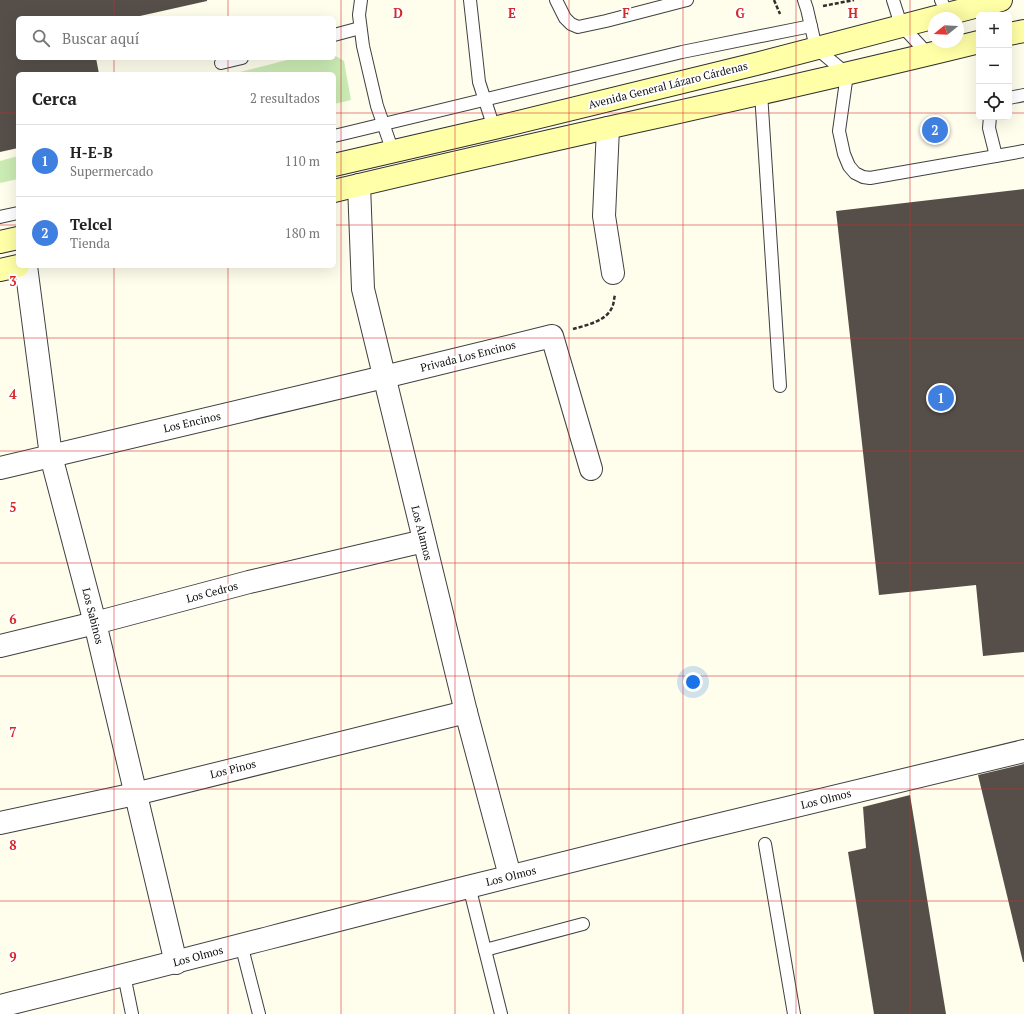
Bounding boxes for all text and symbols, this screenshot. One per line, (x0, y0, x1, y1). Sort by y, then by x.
text: D (393, 4, 403, 22)
text: E (508, 4, 516, 22)
text: F (622, 4, 630, 22)
text: G (735, 4, 745, 22)
text: H (848, 4, 858, 22)
north arrow (928, 12, 964, 48)
map controls (976, 12, 1012, 120)
button: + (976, 12, 1012, 48)
search box (16, 16, 336, 60)
icon: search (30, 27, 52, 49)
text: Buscar aquí (62, 28, 139, 48)
button: − (976, 48, 1012, 84)
street label: Avenida General Lázaro Cárdenas (587, 58, 749, 112)
button: locate (976, 84, 1012, 120)
text: Cerca (32, 87, 77, 110)
text: 2 resultados (250, 89, 320, 107)
pin: 2 (922, 115, 948, 145)
text: H-E-B (70, 142, 113, 162)
text: 1 (41, 152, 49, 170)
text: 110 m (285, 152, 320, 170)
text: Supermercado (70, 162, 153, 180)
text: Telcel (70, 214, 112, 234)
text: 2 (41, 224, 49, 242)
text: 180 m (285, 224, 320, 242)
text: Tienda (70, 234, 110, 252)
text: 3 (9, 272, 17, 290)
street label: Privada Los Encinos (419, 337, 517, 375)
pin: 1 (928, 383, 954, 413)
text: 4 (9, 385, 17, 403)
street label: Los Encinos (162, 409, 222, 435)
text: 5 (9, 498, 17, 516)
street label: Los Alamos (408, 504, 436, 562)
street label: Los Cedros (185, 578, 240, 606)
street label: Los Sabinos (79, 586, 107, 646)
text: 6 (9, 610, 17, 628)
your location (683, 672, 703, 692)
text: 7 (9, 723, 17, 741)
street label: Los Pinos (209, 756, 258, 781)
street label: Los Olmos (799, 786, 853, 812)
text: 8 (9, 836, 17, 854)
street label: Los Olmos (484, 863, 538, 889)
street label: Los Olmos (171, 943, 225, 969)
text: 9 (9, 948, 17, 966)

